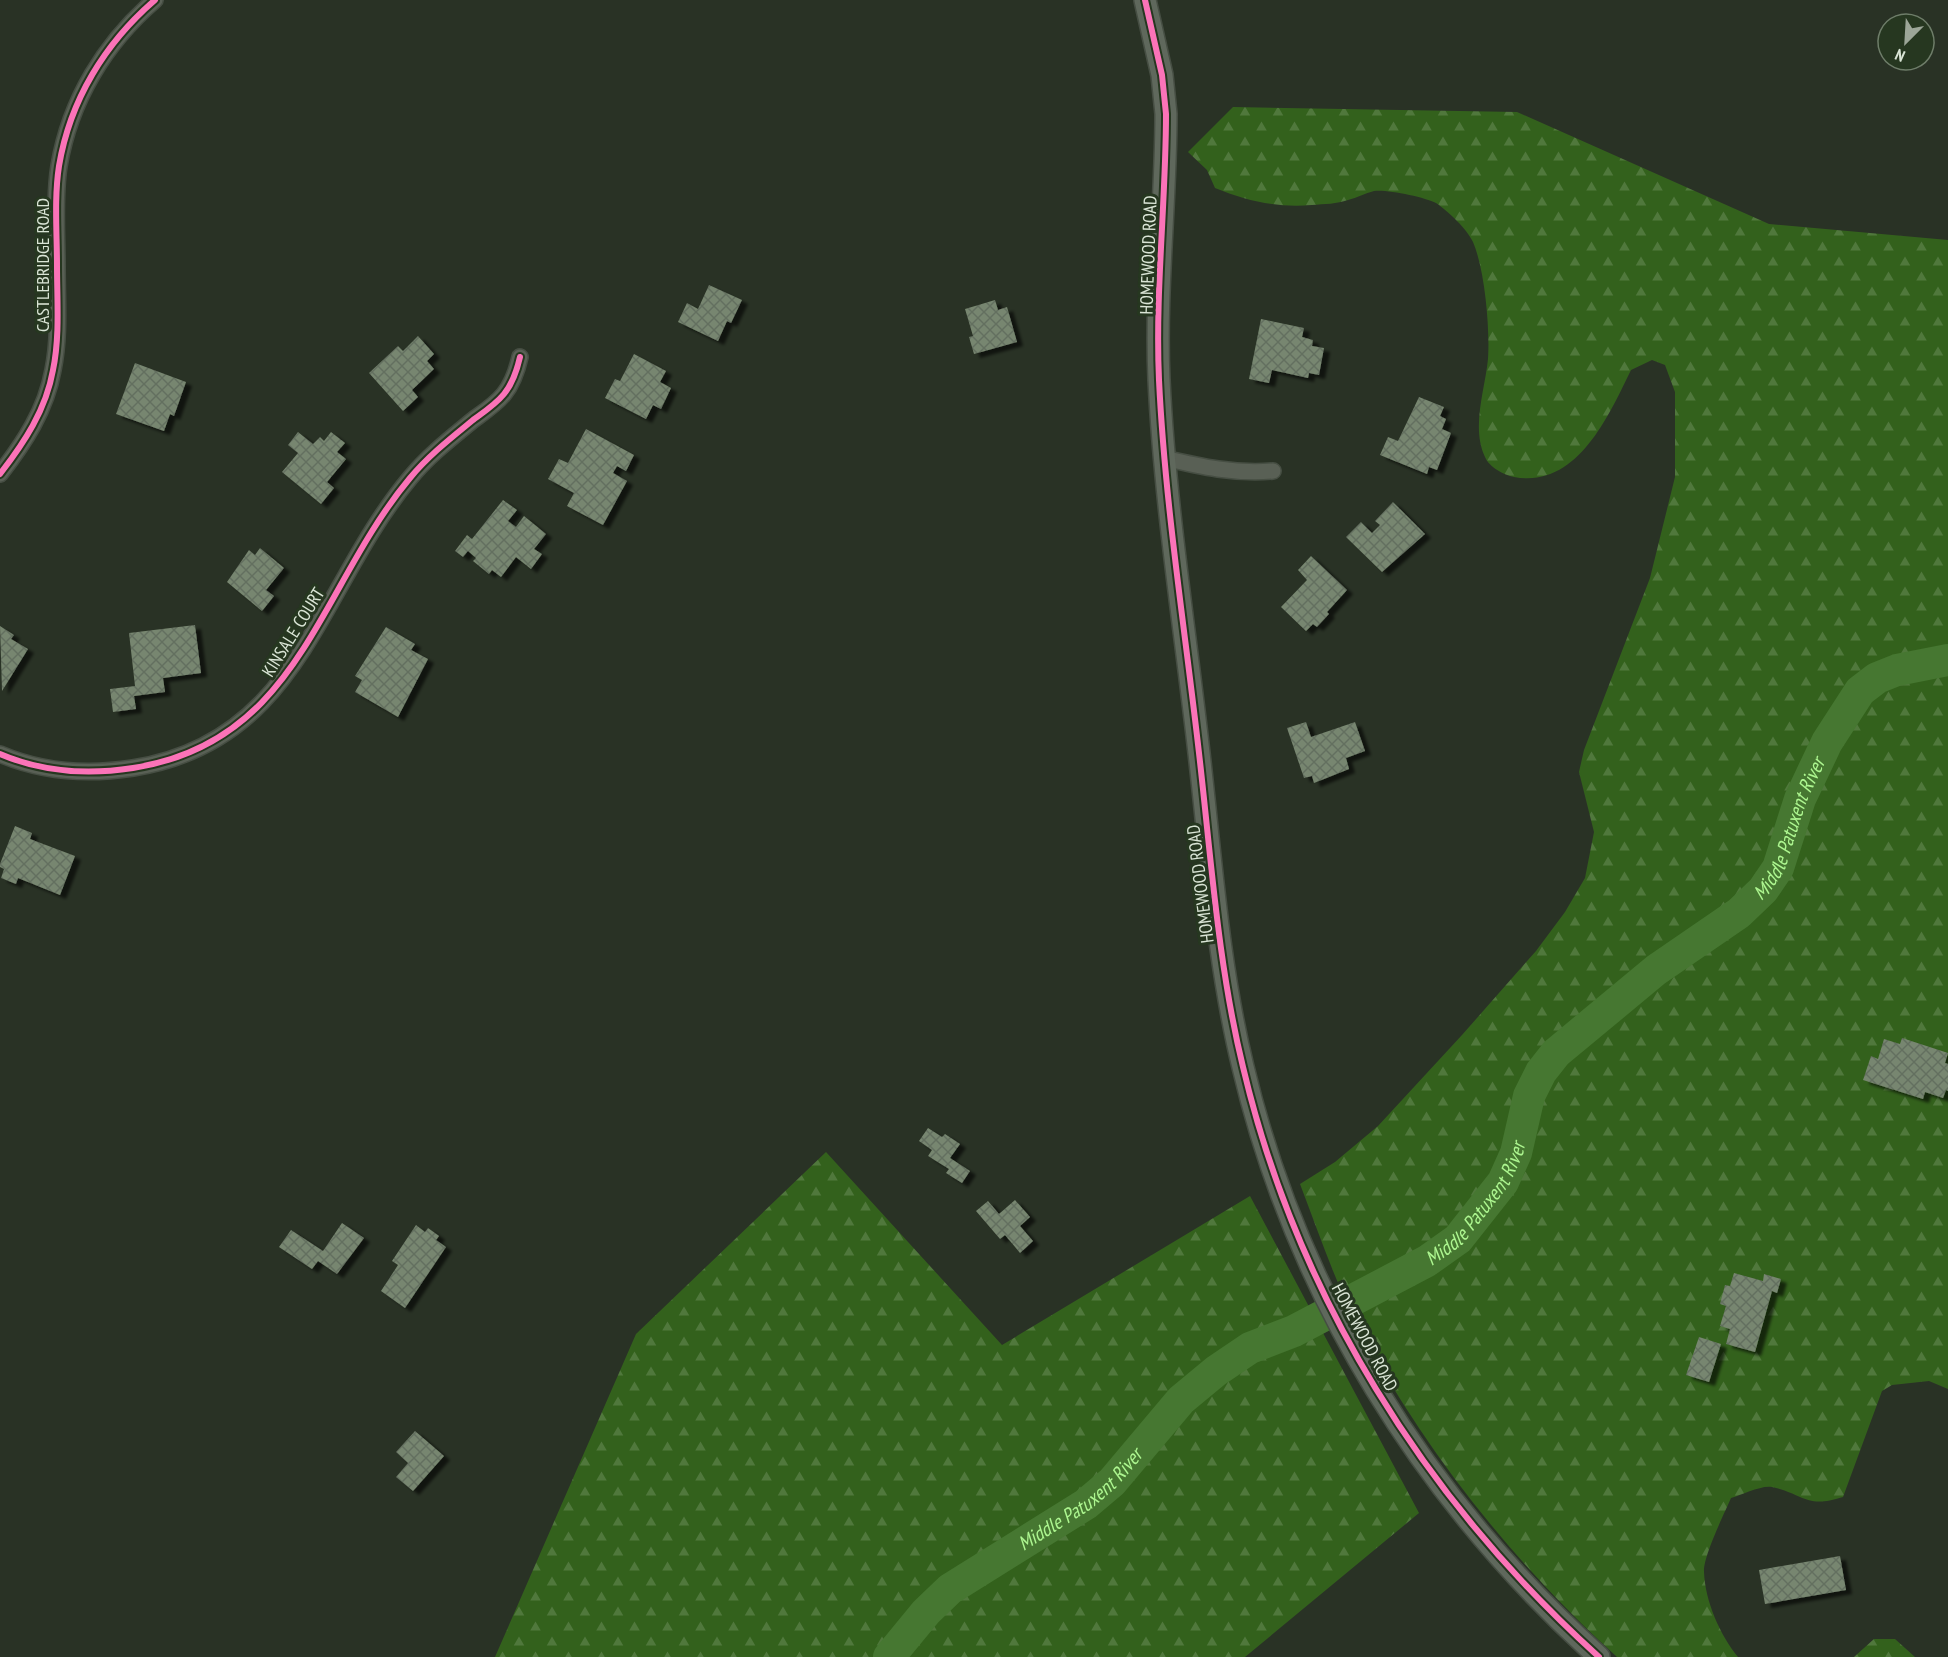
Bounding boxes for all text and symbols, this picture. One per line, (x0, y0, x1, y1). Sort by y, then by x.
north arrow (1876, 12, 1936, 72)
text: N (1892, 45, 1908, 67)
street label: HOMEWOOD ROAD (1134, 195, 1162, 315)
street label: CASTLEBRIDGE ROAD (31, 198, 54, 332)
street label: KINSALE COURT (257, 583, 329, 681)
water label: Middle Patuxent River (1747, 751, 1832, 906)
street label: HOMEWOOD ROAD (1181, 823, 1219, 945)
water label: Middle Patuxent River (1420, 1137, 1532, 1271)
street label: HOMEWOOD ROAD (1327, 1279, 1403, 1395)
water label: Middle Patuxent River (1013, 1441, 1150, 1556)

